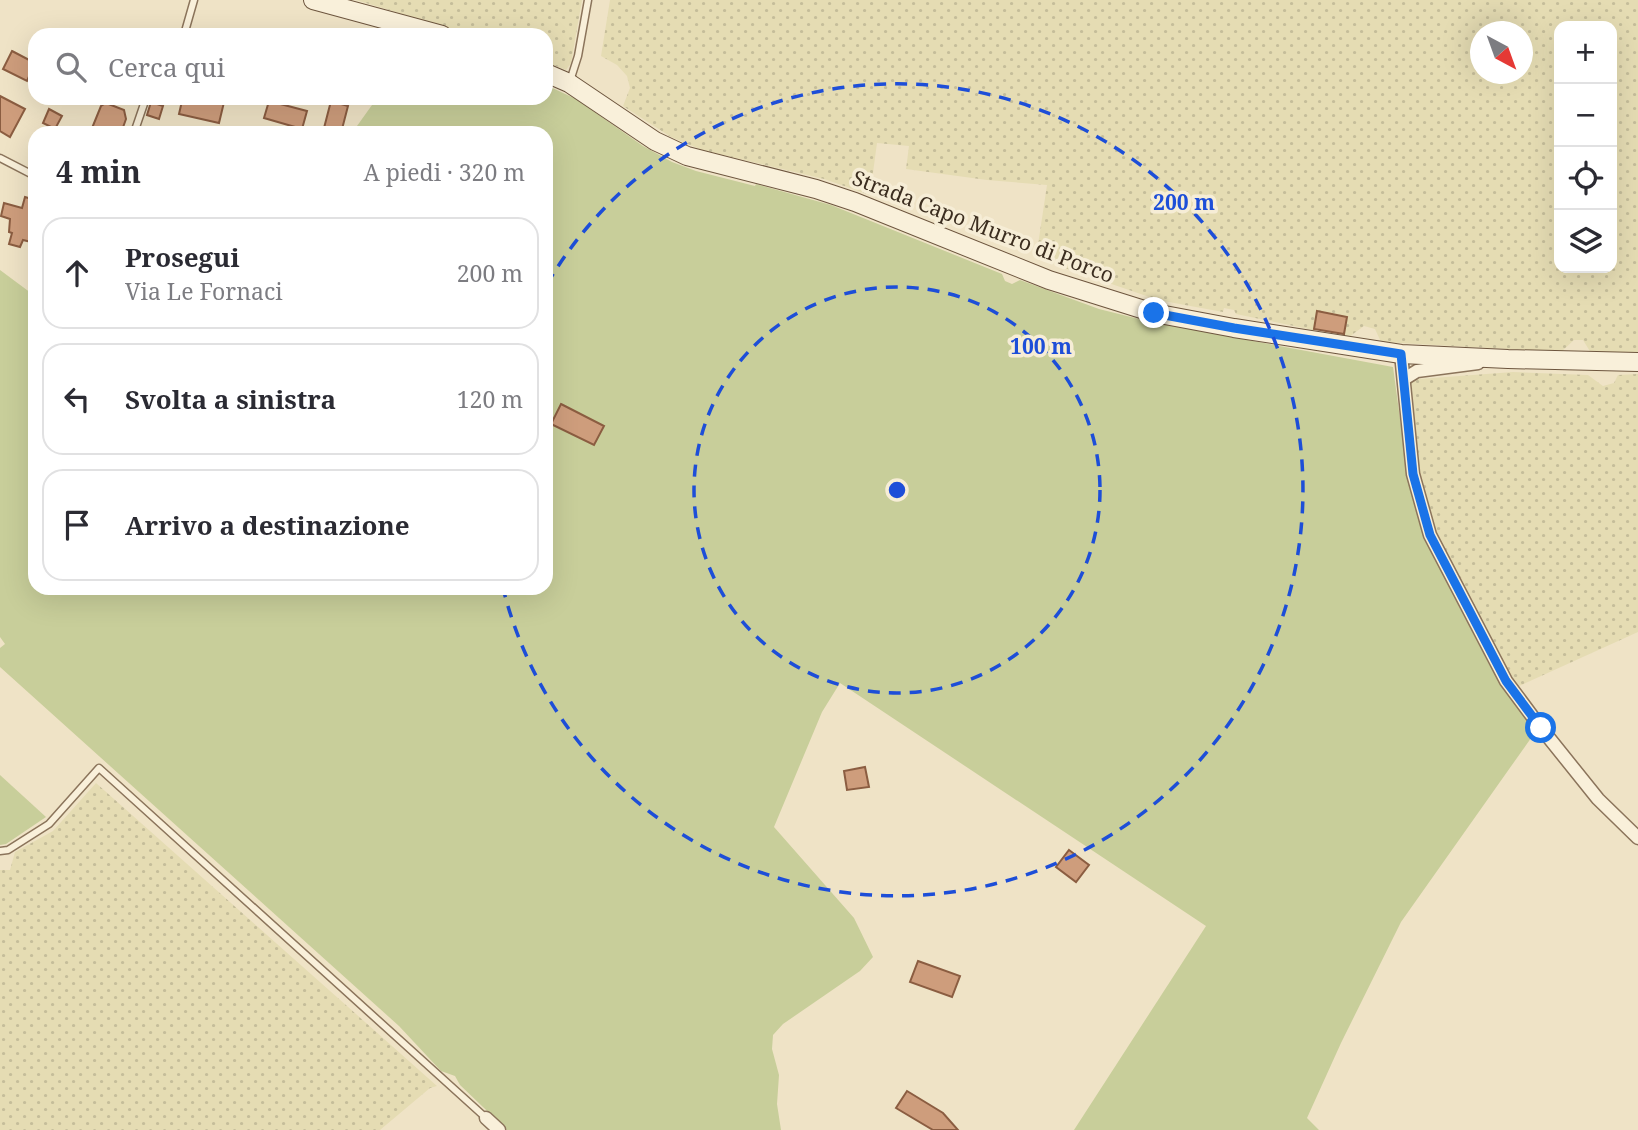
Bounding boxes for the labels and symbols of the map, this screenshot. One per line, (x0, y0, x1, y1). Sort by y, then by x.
north arrow (1470, 21, 1533, 84)
street label: Strada Capo Murro di Porco (849, 163, 1118, 289)
text: 200 m (1153, 188, 1215, 216)
route end (1138, 297, 1169, 328)
text: 100 m (1010, 332, 1072, 360)
centre of rings (885, 478, 909, 502)
route start (1525, 712, 1556, 743)

